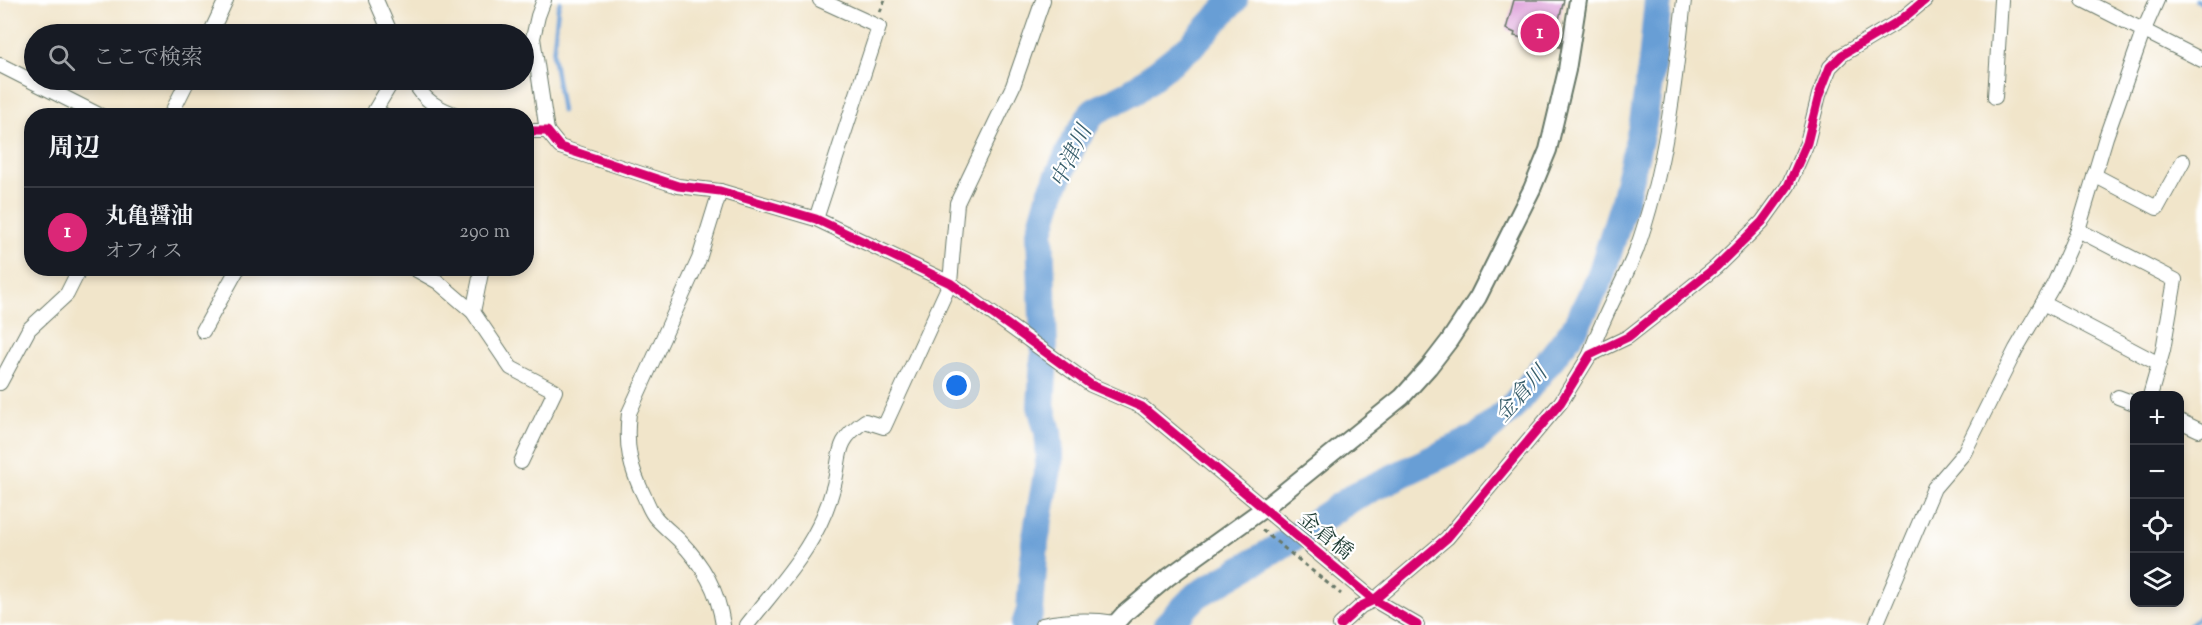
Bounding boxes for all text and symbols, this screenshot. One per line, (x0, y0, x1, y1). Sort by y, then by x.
pin: 1 (1520, 10, 1560, 56)
search box (24, 24, 534, 90)
icon: search (45, 41, 78, 74)
text: ここで検索 (93, 43, 203, 75)
water label: 中津川 (1044, 119, 1102, 194)
text: 周辺 (48, 131, 100, 168)
text: 丸亀醤油 (105, 202, 193, 234)
text: 1 (64, 218, 71, 247)
text: 290 m (460, 218, 510, 247)
text: オフィス (105, 238, 183, 267)
water label: 金倉川 (1488, 358, 1558, 430)
your location (942, 371, 971, 400)
map controls (2130, 391, 2184, 607)
button: + (2130, 391, 2184, 445)
button: − (2130, 445, 2184, 499)
button: locate (2130, 499, 2184, 553)
street label: 金倉橋 (1291, 505, 1359, 568)
button: layers (2130, 553, 2184, 607)

